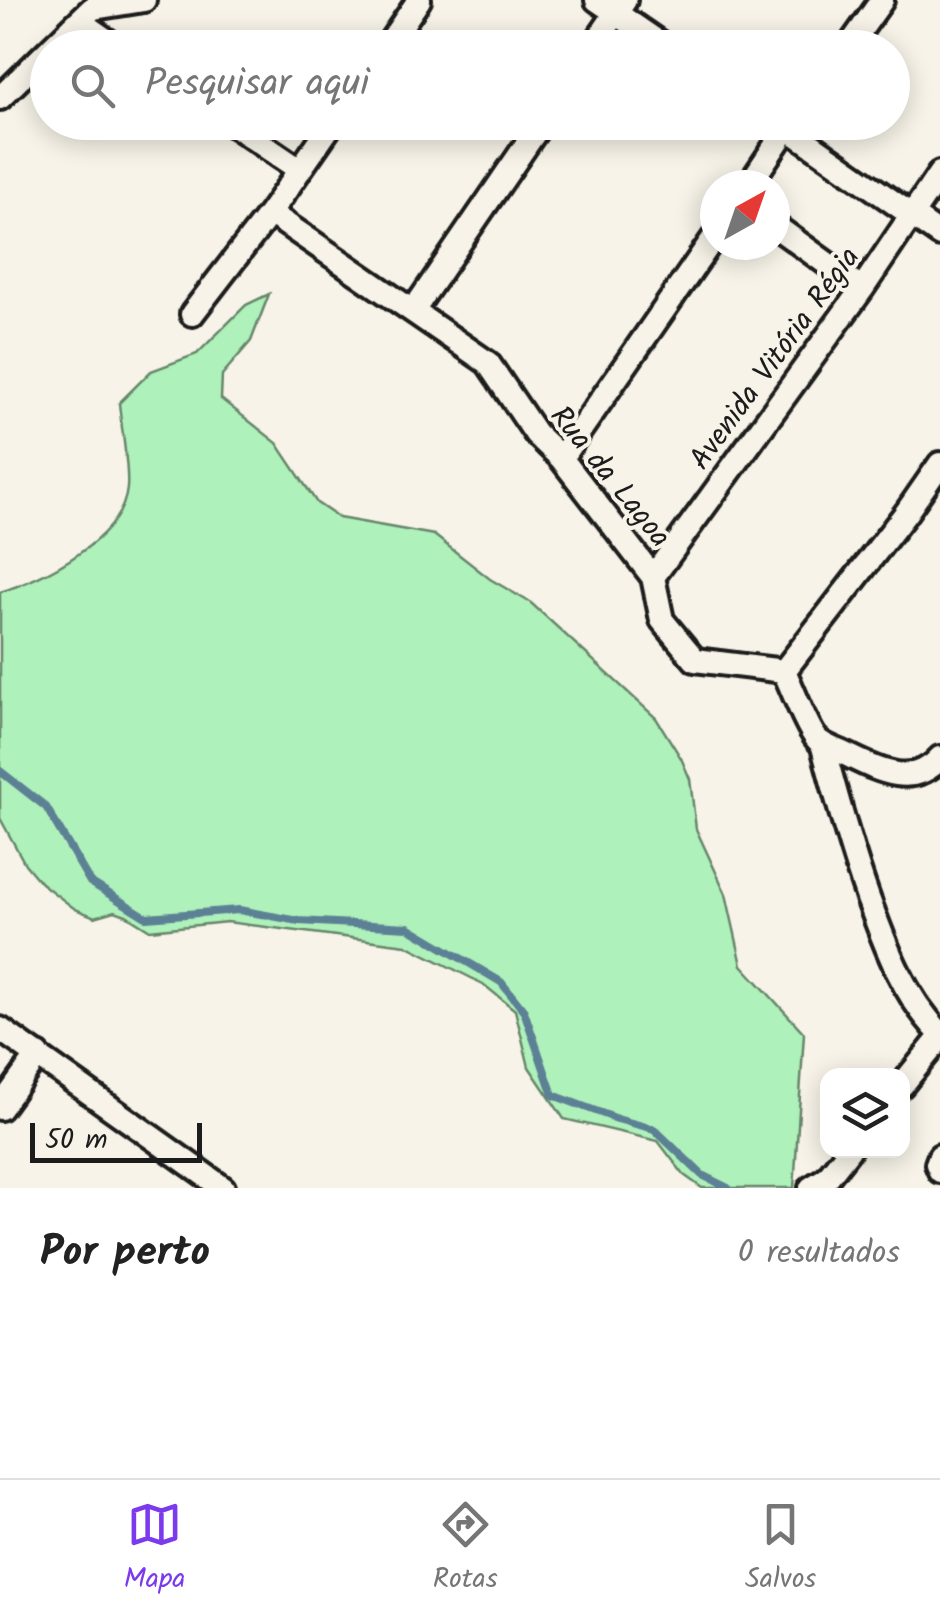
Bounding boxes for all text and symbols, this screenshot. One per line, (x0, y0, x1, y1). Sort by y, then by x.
search box (30, 30, 910, 140)
text: Pesquisar aqui (145, 55, 369, 115)
icon: search (65, 58, 120, 113)
north arrow (700, 170, 790, 260)
street label: Avenida Vitória Régia (678, 237, 873, 481)
street label: Rua da Lagoa (537, 396, 682, 559)
map controls (820, 1068, 910, 1158)
button: layers (820, 1068, 910, 1158)
scale bar (30, 1118, 202, 1162)
text: 50 m (45, 1118, 108, 1163)
text: Por perto (40, 1220, 210, 1287)
text: 0 resultados (738, 1228, 900, 1279)
tab: Mapa (124, 1497, 185, 1602)
tab: Rotas (433, 1497, 498, 1602)
tab: Salvos (745, 1497, 816, 1602)

